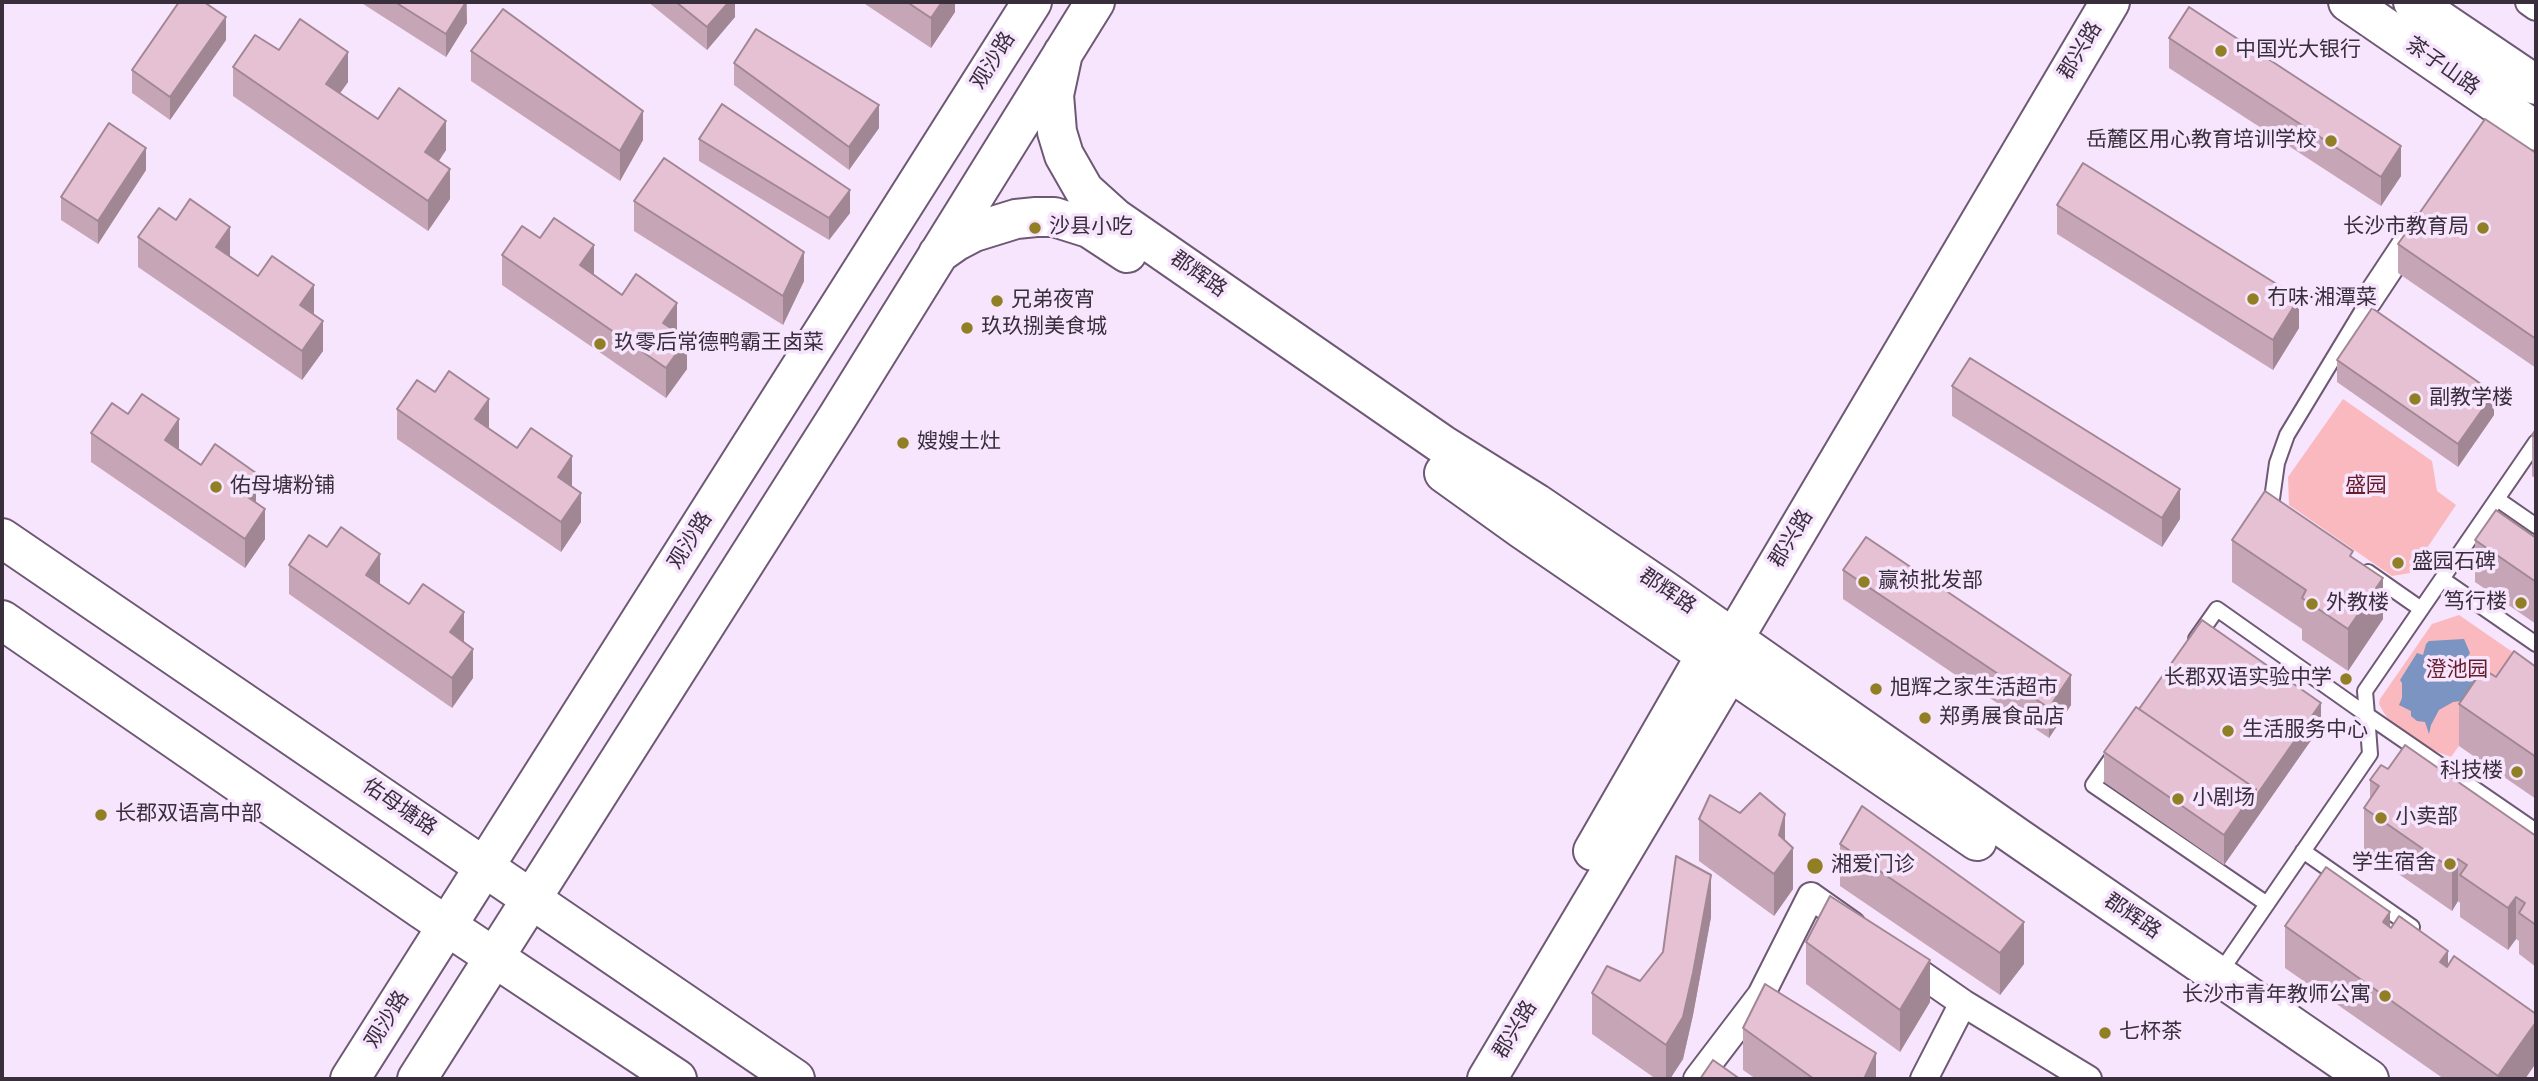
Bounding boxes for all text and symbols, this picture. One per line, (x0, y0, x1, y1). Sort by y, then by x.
street label: 郡兴路 (2054, 18, 2108, 84)
street label: 观沙路 (967, 28, 1021, 94)
street label: 茶子山路 (2400, 33, 2484, 101)
place label: 中国光大银行 (2235, 38, 2361, 64)
marker: 中国光大银行 (2213, 43, 2229, 59)
place label: 岳麓区用心教育培训学校 (2086, 128, 2317, 154)
marker: 岳麓区用心教育培训学校 (2323, 133, 2339, 149)
place label: 沙县小吃 (1049, 215, 1133, 241)
place label: 长沙市教育局 (2343, 215, 2469, 241)
marker: 沙县小吃 (1027, 220, 1043, 236)
marker: 长沙市教育局 (2475, 220, 2491, 236)
street label: 郡辉路 (1165, 247, 1231, 303)
place label: 冇味·湘潭菜 (2267, 286, 2377, 312)
place label: 兄弟夜宵 (1011, 288, 1095, 314)
marker: 冇味·湘潭菜 (2245, 291, 2261, 307)
marker: 兄弟夜宵 (989, 293, 1005, 309)
place label: 玖玖捌美食城 (981, 315, 1107, 341)
marker: 玖玖捌美食城 (959, 320, 975, 336)
place label: 玖零后常德鸭霸王卤菜 (614, 331, 824, 357)
marker: 玖零后常德鸭霸王卤菜 (592, 336, 608, 352)
place label: 副教学楼 (2429, 386, 2513, 412)
marker: 副教学楼 (2407, 391, 2423, 407)
place label: 嫂嫂土灶 (917, 430, 1001, 456)
marker: 嫂嫂土灶 (895, 435, 911, 451)
place label: 佑母塘粉铺 (230, 474, 335, 500)
park label: 盛园 (2345, 474, 2387, 500)
marker: 佑母塘粉铺 (208, 479, 224, 495)
street label: 郡兴路 (1765, 506, 1819, 572)
street label: 观沙路 (664, 508, 718, 574)
place label: 盛园石碑 (2412, 550, 2496, 576)
marker: 盛园石碑 (2390, 555, 2406, 571)
street label: 郡辉路 (1634, 564, 1700, 620)
place label: 赢祯批发部 (1878, 569, 1983, 595)
marker: 赢祯批发部 (1856, 574, 1872, 590)
place label: 笃行楼 (2444, 590, 2507, 616)
place label: 外教楼 (2326, 591, 2389, 617)
marker: 笃行楼 (2513, 595, 2529, 611)
marker: 外教楼 (2304, 596, 2320, 612)
park label: 澄池园 (2426, 658, 2488, 684)
place label: 长郡双语实验中学 (2164, 666, 2332, 692)
marker: 长郡双语实验中学 (2338, 671, 2354, 687)
place label: 旭辉之家生活超市 (1890, 676, 2058, 702)
marker: 旭辉之家生活超市 (1868, 681, 1884, 697)
place label: 郑勇展食品店 (1939, 705, 2065, 731)
marker: 郑勇展食品店 (1917, 710, 1933, 726)
place label: 生活服务中心 (2242, 718, 2368, 744)
marker: 生活服务中心 (2220, 723, 2236, 739)
place label: 科技楼 (2440, 759, 2503, 785)
marker: 科技楼 (2509, 764, 2525, 780)
street label: 佑母塘路 (357, 774, 441, 842)
place label: 小剧场 (2192, 786, 2255, 812)
marker: 小剧场 (2170, 791, 2186, 807)
place label: 长郡双语高中部 (115, 802, 262, 828)
place label: 小卖部 (2395, 805, 2458, 831)
marker: 长郡双语高中部 (93, 807, 109, 823)
marker: 小卖部 (2373, 810, 2389, 826)
place label: 学生宿舍 (2352, 851, 2436, 877)
place label: 湘爱门诊 (1831, 853, 1915, 879)
marker: 湘爱门诊 (1805, 856, 1825, 876)
marker: 学生宿舍 (2442, 856, 2458, 872)
street label: 郡辉路 (2099, 889, 2165, 945)
place label: 长沙市青年教师公寓 (2182, 983, 2371, 1009)
street label: 观沙路 (361, 987, 415, 1053)
marker: 长沙市青年教师公寓 (2377, 988, 2393, 1004)
street label: 郡兴路 (1489, 997, 1543, 1063)
place label: 七杯茶 (2119, 1020, 2182, 1046)
marker: 七杯茶 (2097, 1025, 2113, 1041)

